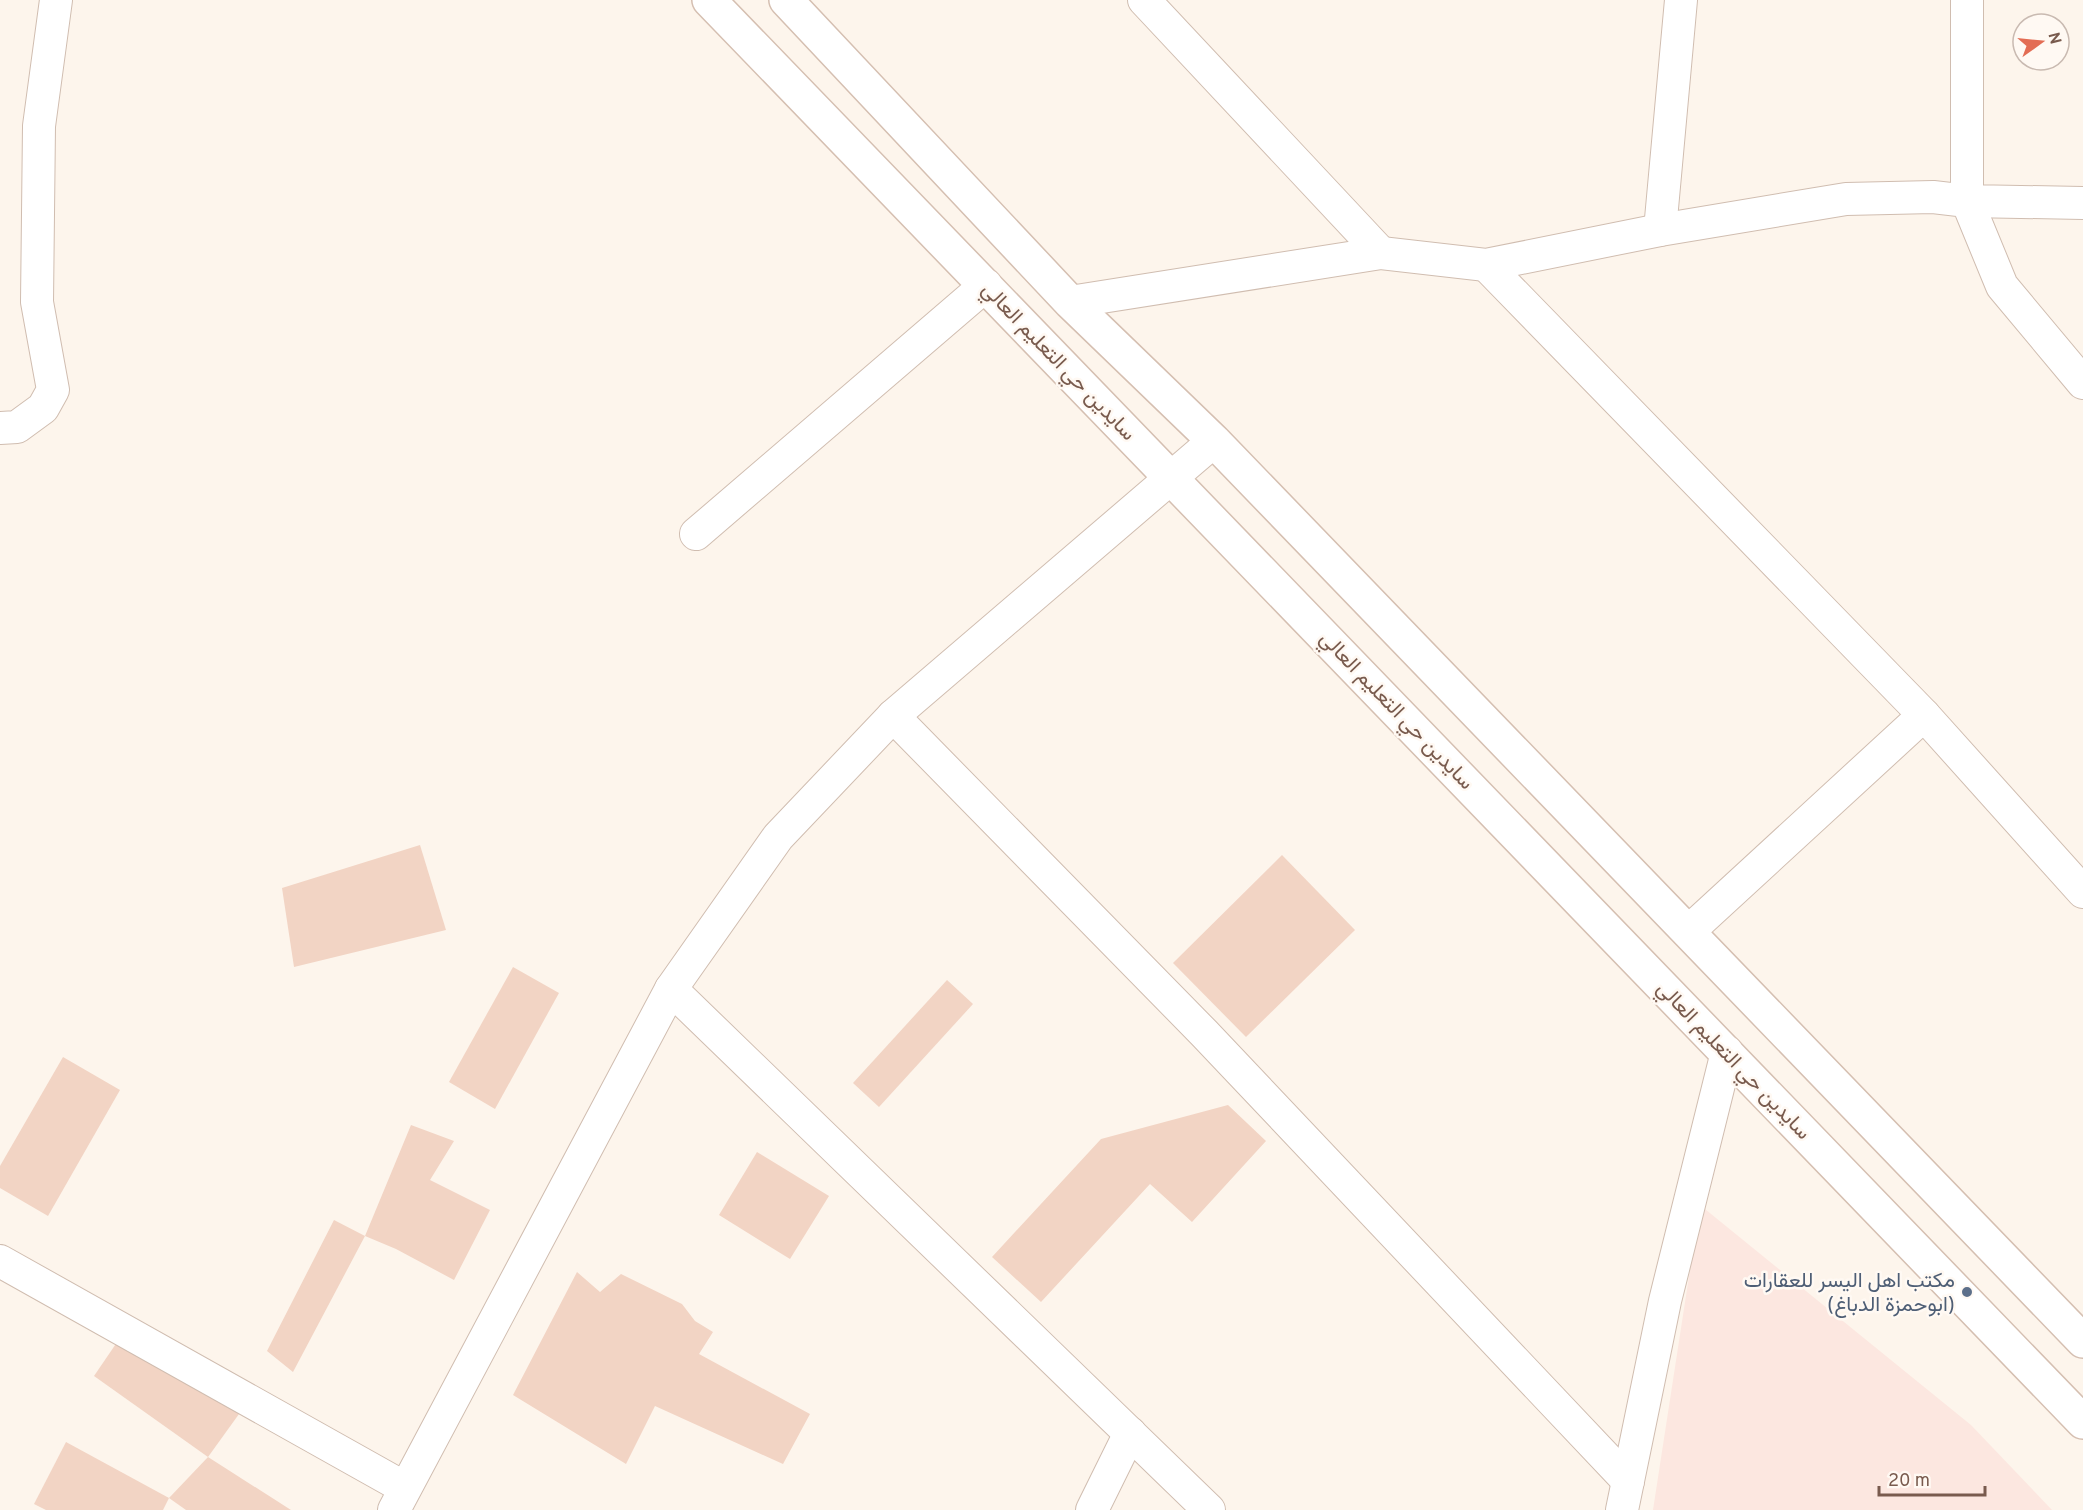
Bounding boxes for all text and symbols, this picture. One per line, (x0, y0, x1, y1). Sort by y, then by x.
north arrow (2011, 12, 2071, 72)
text: N (2042, 30, 2065, 47)
street label: سايدين حي التعليم العالي (974, 277, 1141, 449)
street label: سايدين حي التعليم العالي (1312, 626, 1479, 798)
street label: سايدين حي التعليم العالي (1649, 976, 1816, 1148)
place label: مكتب اهل اليسر للعقارات (ابوحمزة الدباغ) (1744, 1268, 1955, 1319)
marker: مكتب اهل اليسر للعقارات (ابوحمزة الدباغ) (1960, 1285, 1974, 1299)
scale bar (1879, 1459, 1986, 1497)
text: 20 m (1888, 1470, 1930, 1493)

